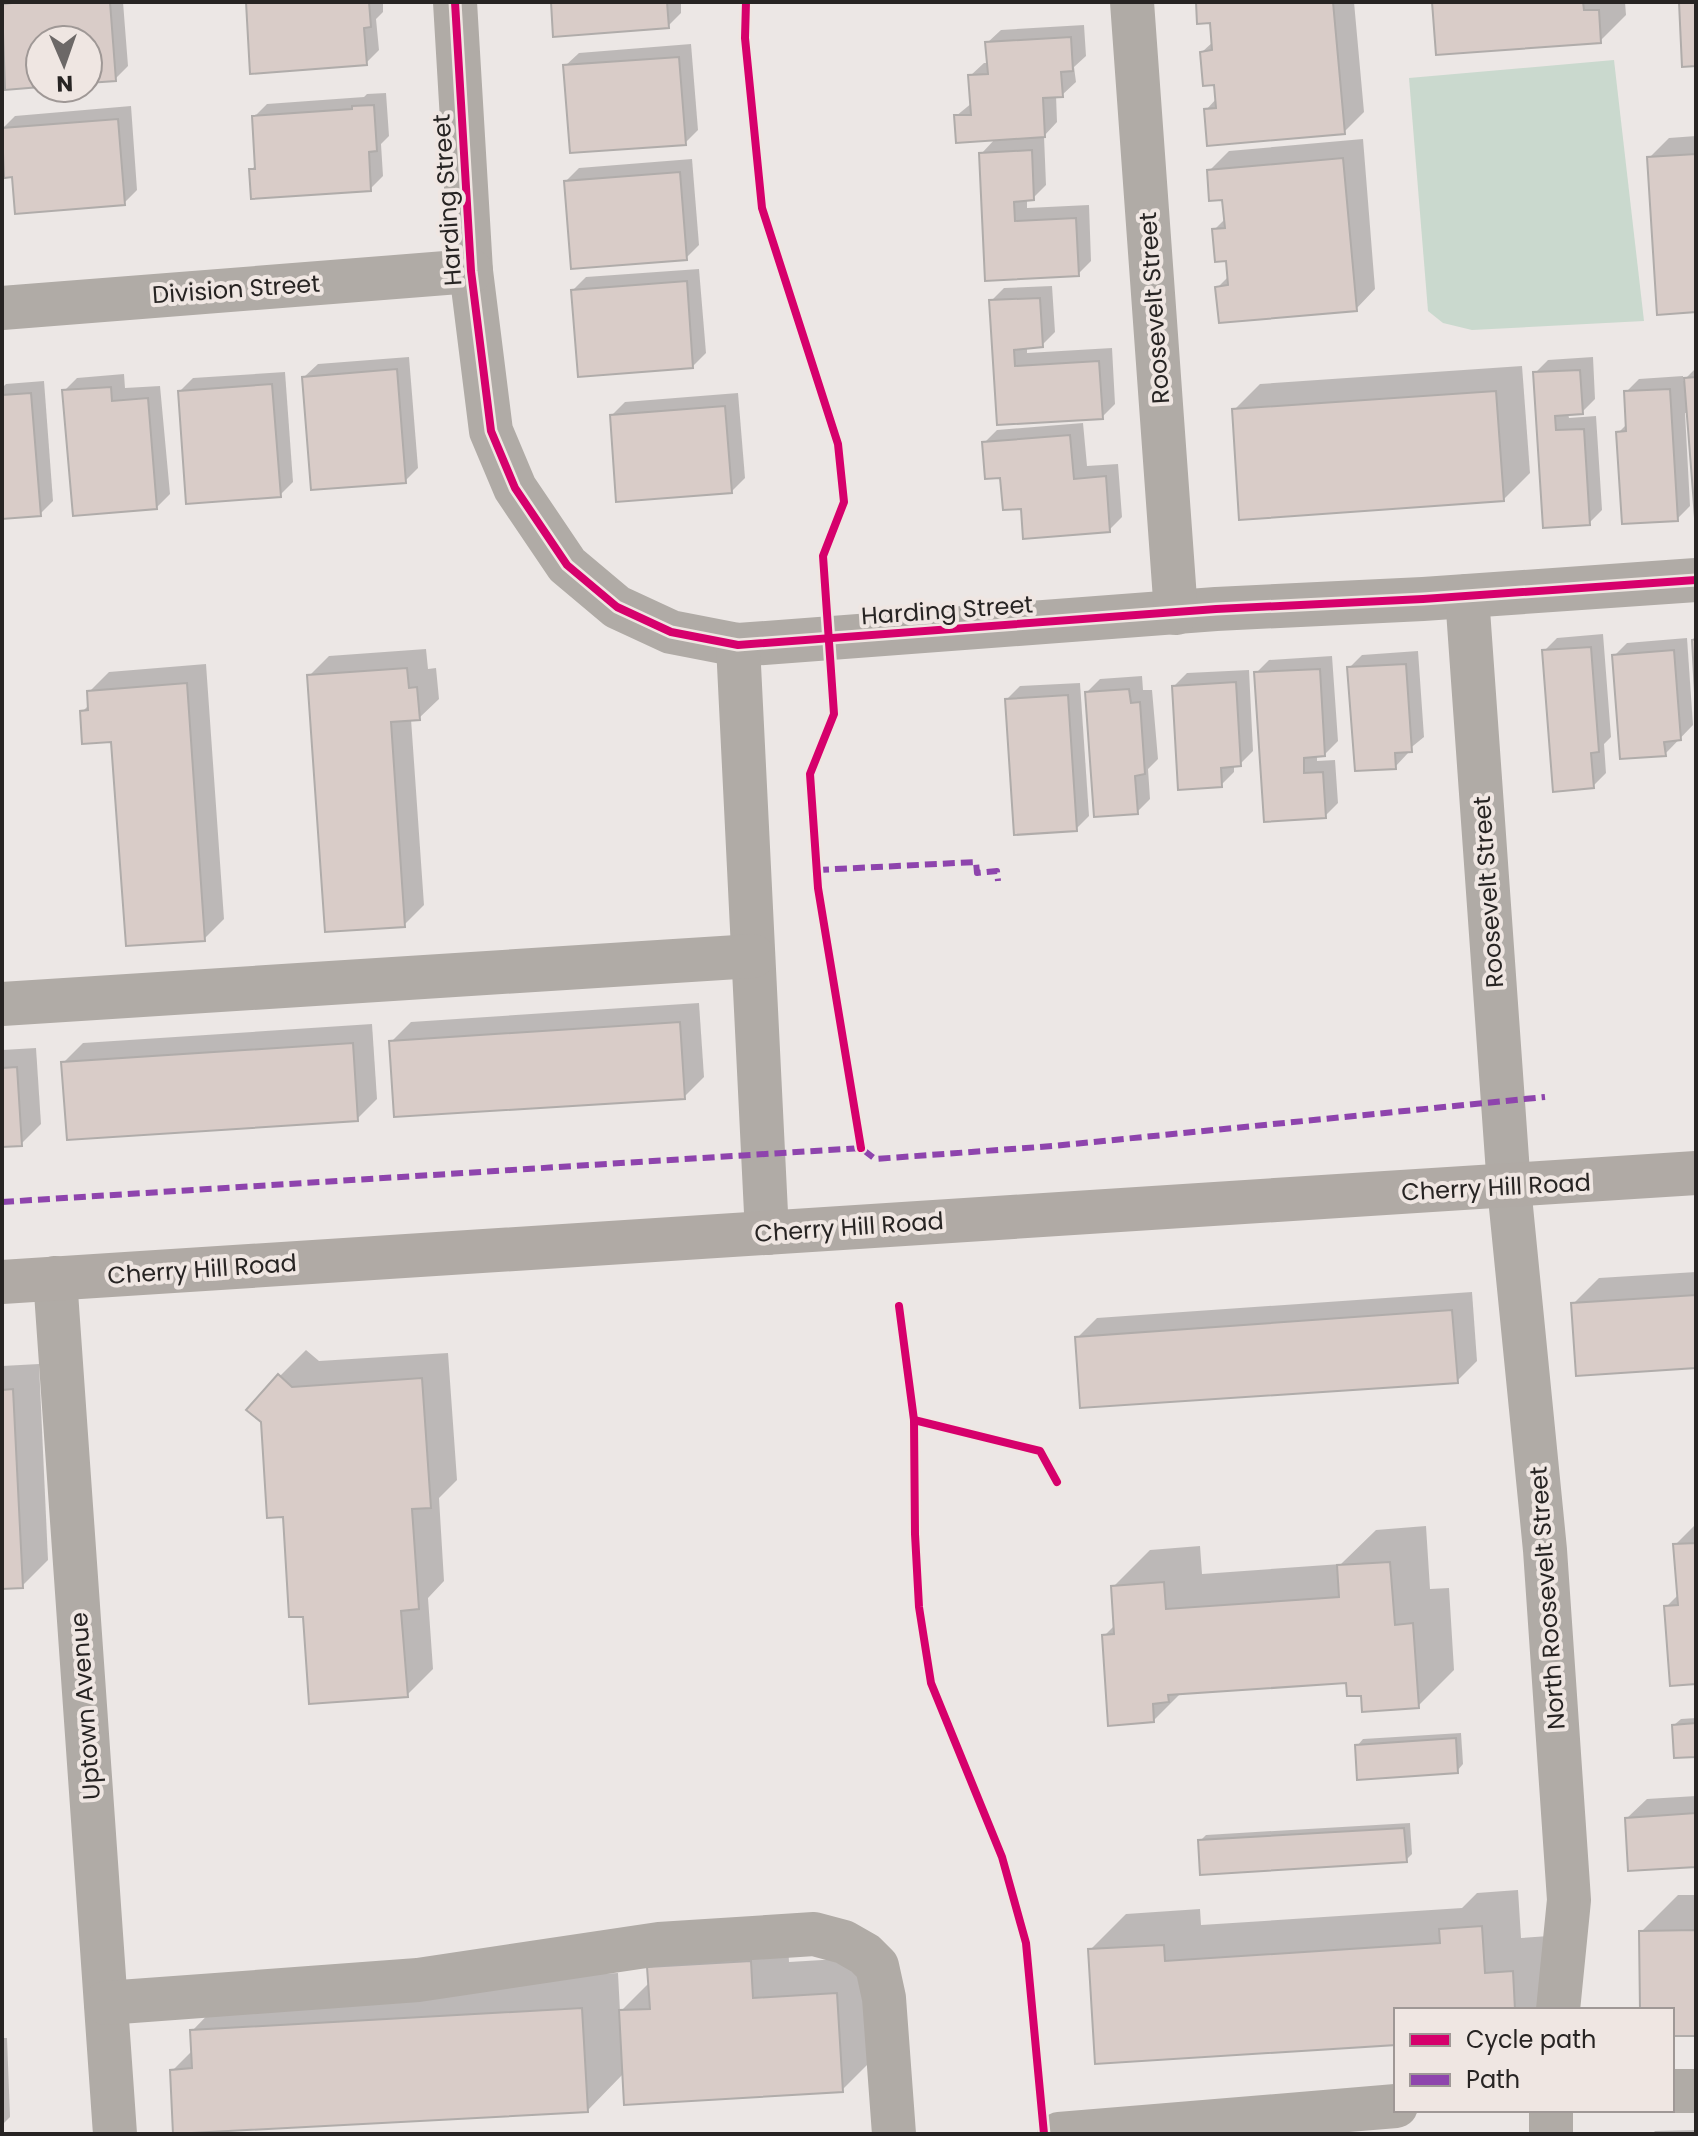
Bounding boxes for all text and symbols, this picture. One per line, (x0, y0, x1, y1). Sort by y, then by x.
north arrow (24, 24, 104, 104)
text: N (56, 68, 73, 99)
street label: Harding Street (425, 113, 469, 287)
street label: Roosevelt Street (1131, 211, 1177, 405)
street label: Division Street (151, 267, 321, 311)
street label: Harding Street (860, 588, 1034, 632)
street label: Roosevelt Street (1465, 795, 1511, 989)
street label: Cherry Hill Road (1400, 1166, 1592, 1208)
street label: Cherry Hill Road (753, 1204, 945, 1250)
street label: Cherry Hill Road (106, 1246, 298, 1292)
street label: North Roosevelt Street (1521, 1465, 1573, 1731)
street label: Uptown Avenue (62, 1611, 108, 1801)
legend (1394, 2008, 1674, 2112)
text: Cycle path (1466, 2023, 1596, 2056)
text: Path (1466, 2063, 1520, 2096)

